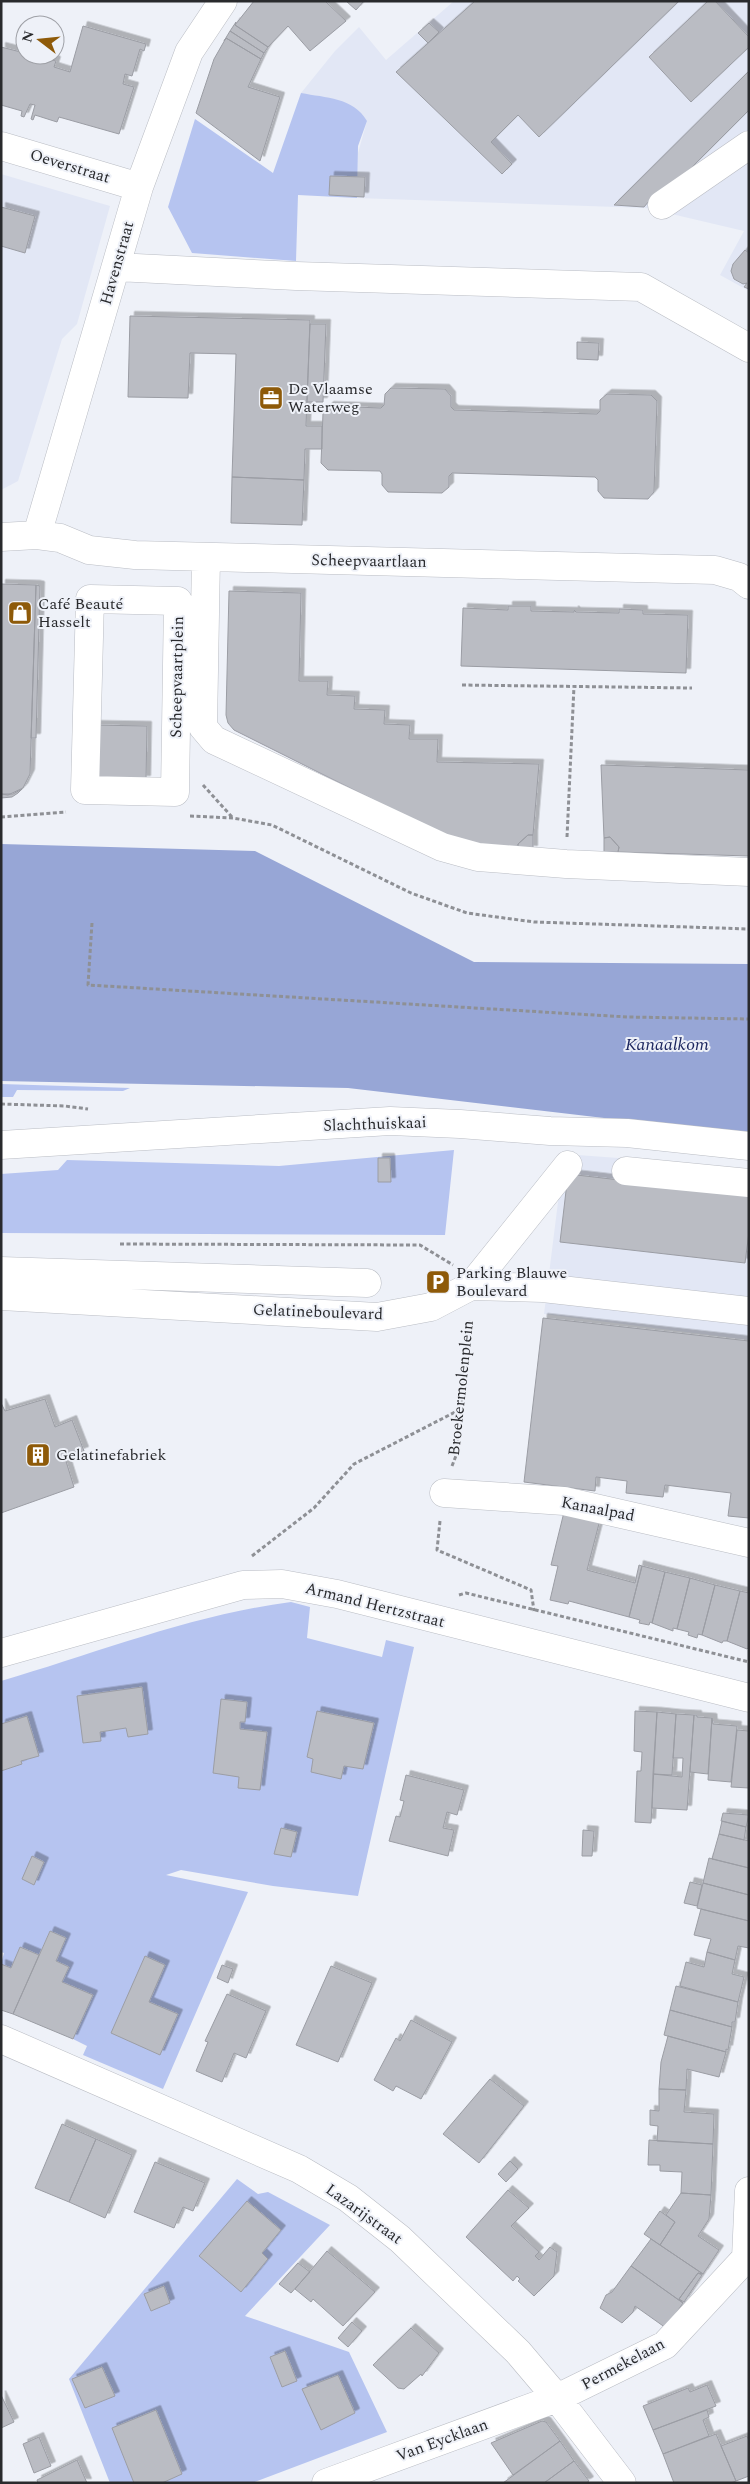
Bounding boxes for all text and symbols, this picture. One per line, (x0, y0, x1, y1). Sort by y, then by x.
north arrow (15, 15, 65, 65)
text: N (16, 28, 40, 45)
street label: Oeverstraat (27, 142, 113, 190)
street label: Havenstraat (94, 218, 140, 308)
place label: De Vlaamse Waterweg (288, 377, 373, 419)
office icon: De Vlaamse Waterweg (258, 385, 284, 411)
street label: Scheepvaartlaan (311, 548, 427, 574)
place label: Café Beauté Hasselt (38, 592, 123, 634)
shop icon: Café Beauté Hasselt (7, 600, 33, 626)
street label: Scheepvaartplein (164, 616, 190, 738)
water label: Kanaalkom (625, 1031, 709, 1058)
street label: Slachthuiskaai (323, 1110, 427, 1138)
place label: Parking Blauwe Boulevard (456, 1261, 567, 1303)
parking icon: Parking Blauwe Boulevard (425, 1269, 451, 1295)
street label: Gelatineboulevard (253, 1298, 384, 1326)
street label: Broekermolenplein (442, 1319, 480, 1457)
building icon: Gelatinefabriek (25, 1442, 51, 1468)
place label: Gelatinefabriek (56, 1443, 167, 1467)
street label: Kanaalpad (559, 1490, 637, 1528)
street label: Armand Hertzstraat (303, 1576, 448, 1634)
street label: Lazarijstraat (320, 2178, 408, 2250)
street label: Permekelaan (577, 2332, 669, 2396)
street label: Van Eycklaan (393, 2412, 491, 2468)

